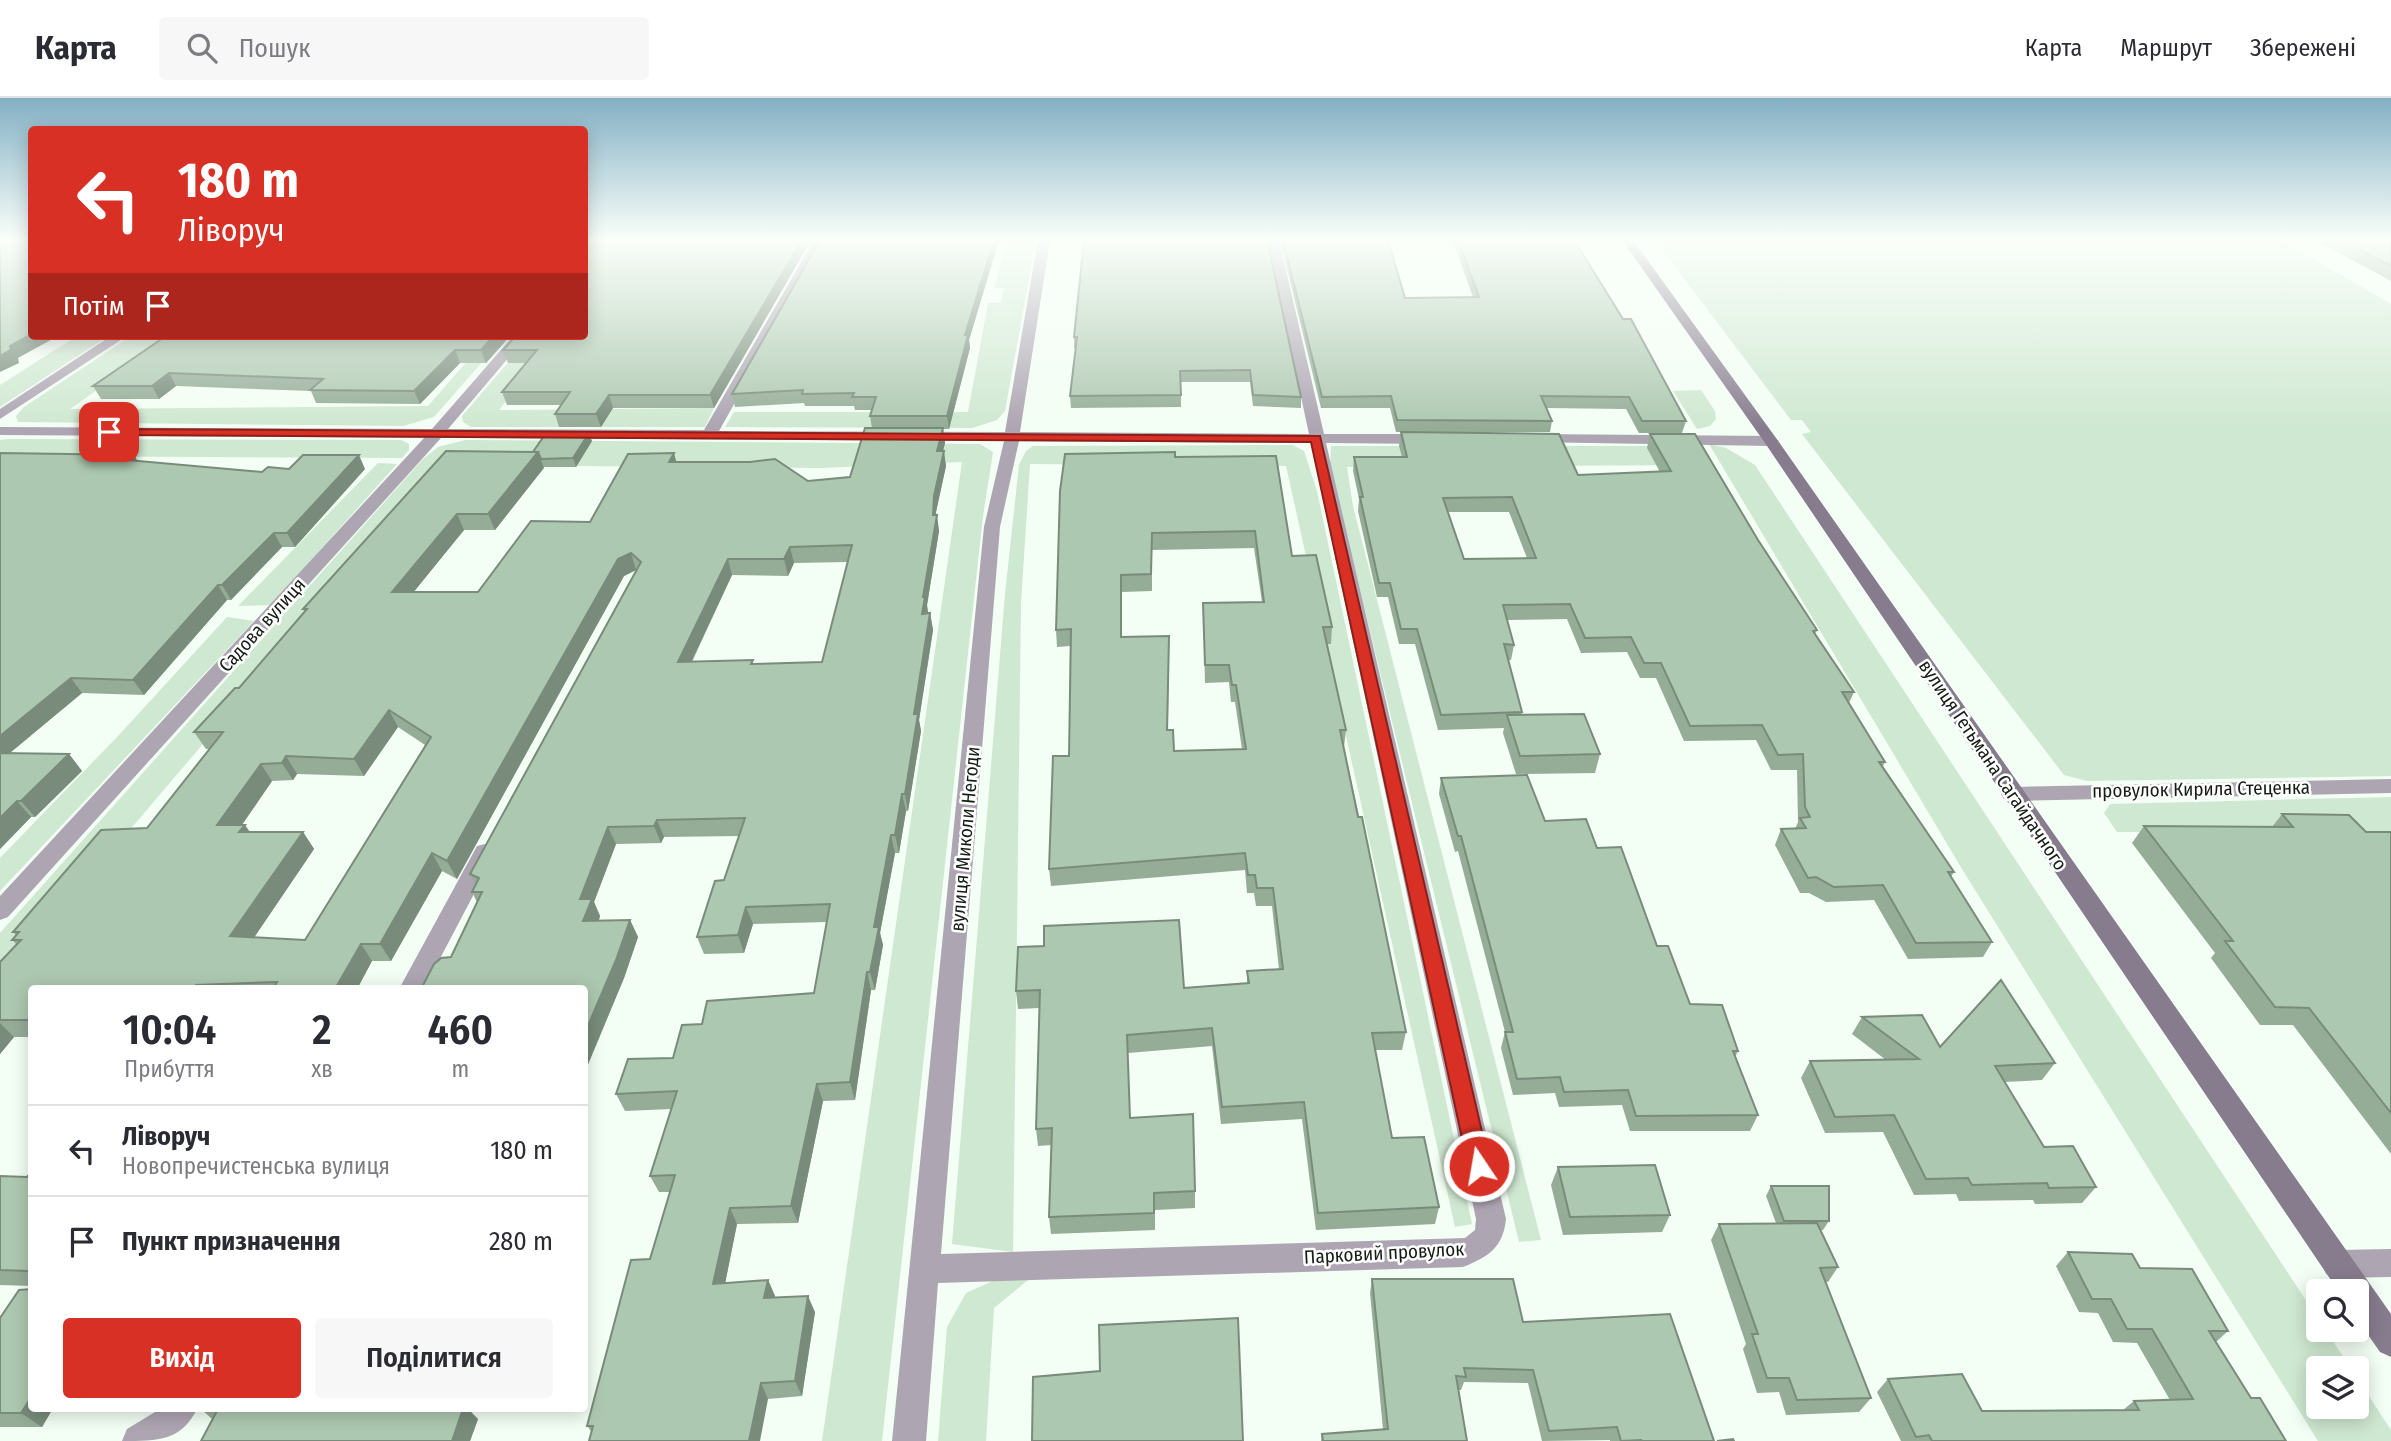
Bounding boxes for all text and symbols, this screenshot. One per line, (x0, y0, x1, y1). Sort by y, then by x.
search box (159, 17, 649, 80)
text: Карта (35, 28, 117, 68)
icon: search (183, 29, 221, 67)
text: Пошук (239, 33, 310, 64)
text: Карта (2025, 34, 2082, 62)
text: Маршрут (2120, 34, 2212, 62)
text: Збережені (2250, 34, 2356, 62)
text: 180 m (178, 151, 299, 210)
icon: left (63, 154, 154, 245)
text: Ліворуч (178, 211, 285, 249)
icon: arrive (139, 287, 177, 325)
text: Потім (63, 291, 125, 322)
pin (79, 402, 139, 462)
icon: arrive (90, 413, 128, 451)
street label: Садова вулиця (214, 573, 310, 677)
street label: вулиця Гетьмана Сагайдачного (1914, 655, 2072, 875)
street label: вулиця Миколи Негоди (945, 746, 985, 932)
street label: провулок Кирила Стеценка (2092, 776, 2310, 802)
text: 10:04 (123, 1005, 216, 1055)
text: 2 (312, 1005, 332, 1055)
text: 460 (428, 1005, 493, 1055)
text: Прибуття (124, 1055, 215, 1083)
text: хв (311, 1055, 333, 1083)
text: m (452, 1055, 469, 1083)
text: Ліворуч (122, 1121, 210, 1152)
position arrow (1442, 1129, 1516, 1203)
icon: left (63, 1132, 101, 1170)
text: 180 m (490, 1135, 553, 1166)
text: Новопречистенська вулиця (122, 1152, 390, 1180)
icon: arrive (63, 1223, 101, 1261)
text: Пункт призначення (122, 1226, 341, 1257)
text: 280 m (489, 1226, 553, 1257)
street label: Парковий провулок (1303, 1237, 1465, 1269)
map controls (2306, 1279, 2369, 1419)
button: search (2306, 1279, 2369, 1342)
button: Вихід (63, 1318, 301, 1398)
button: Поділитися (315, 1318, 553, 1398)
button: layers (2306, 1356, 2369, 1419)

